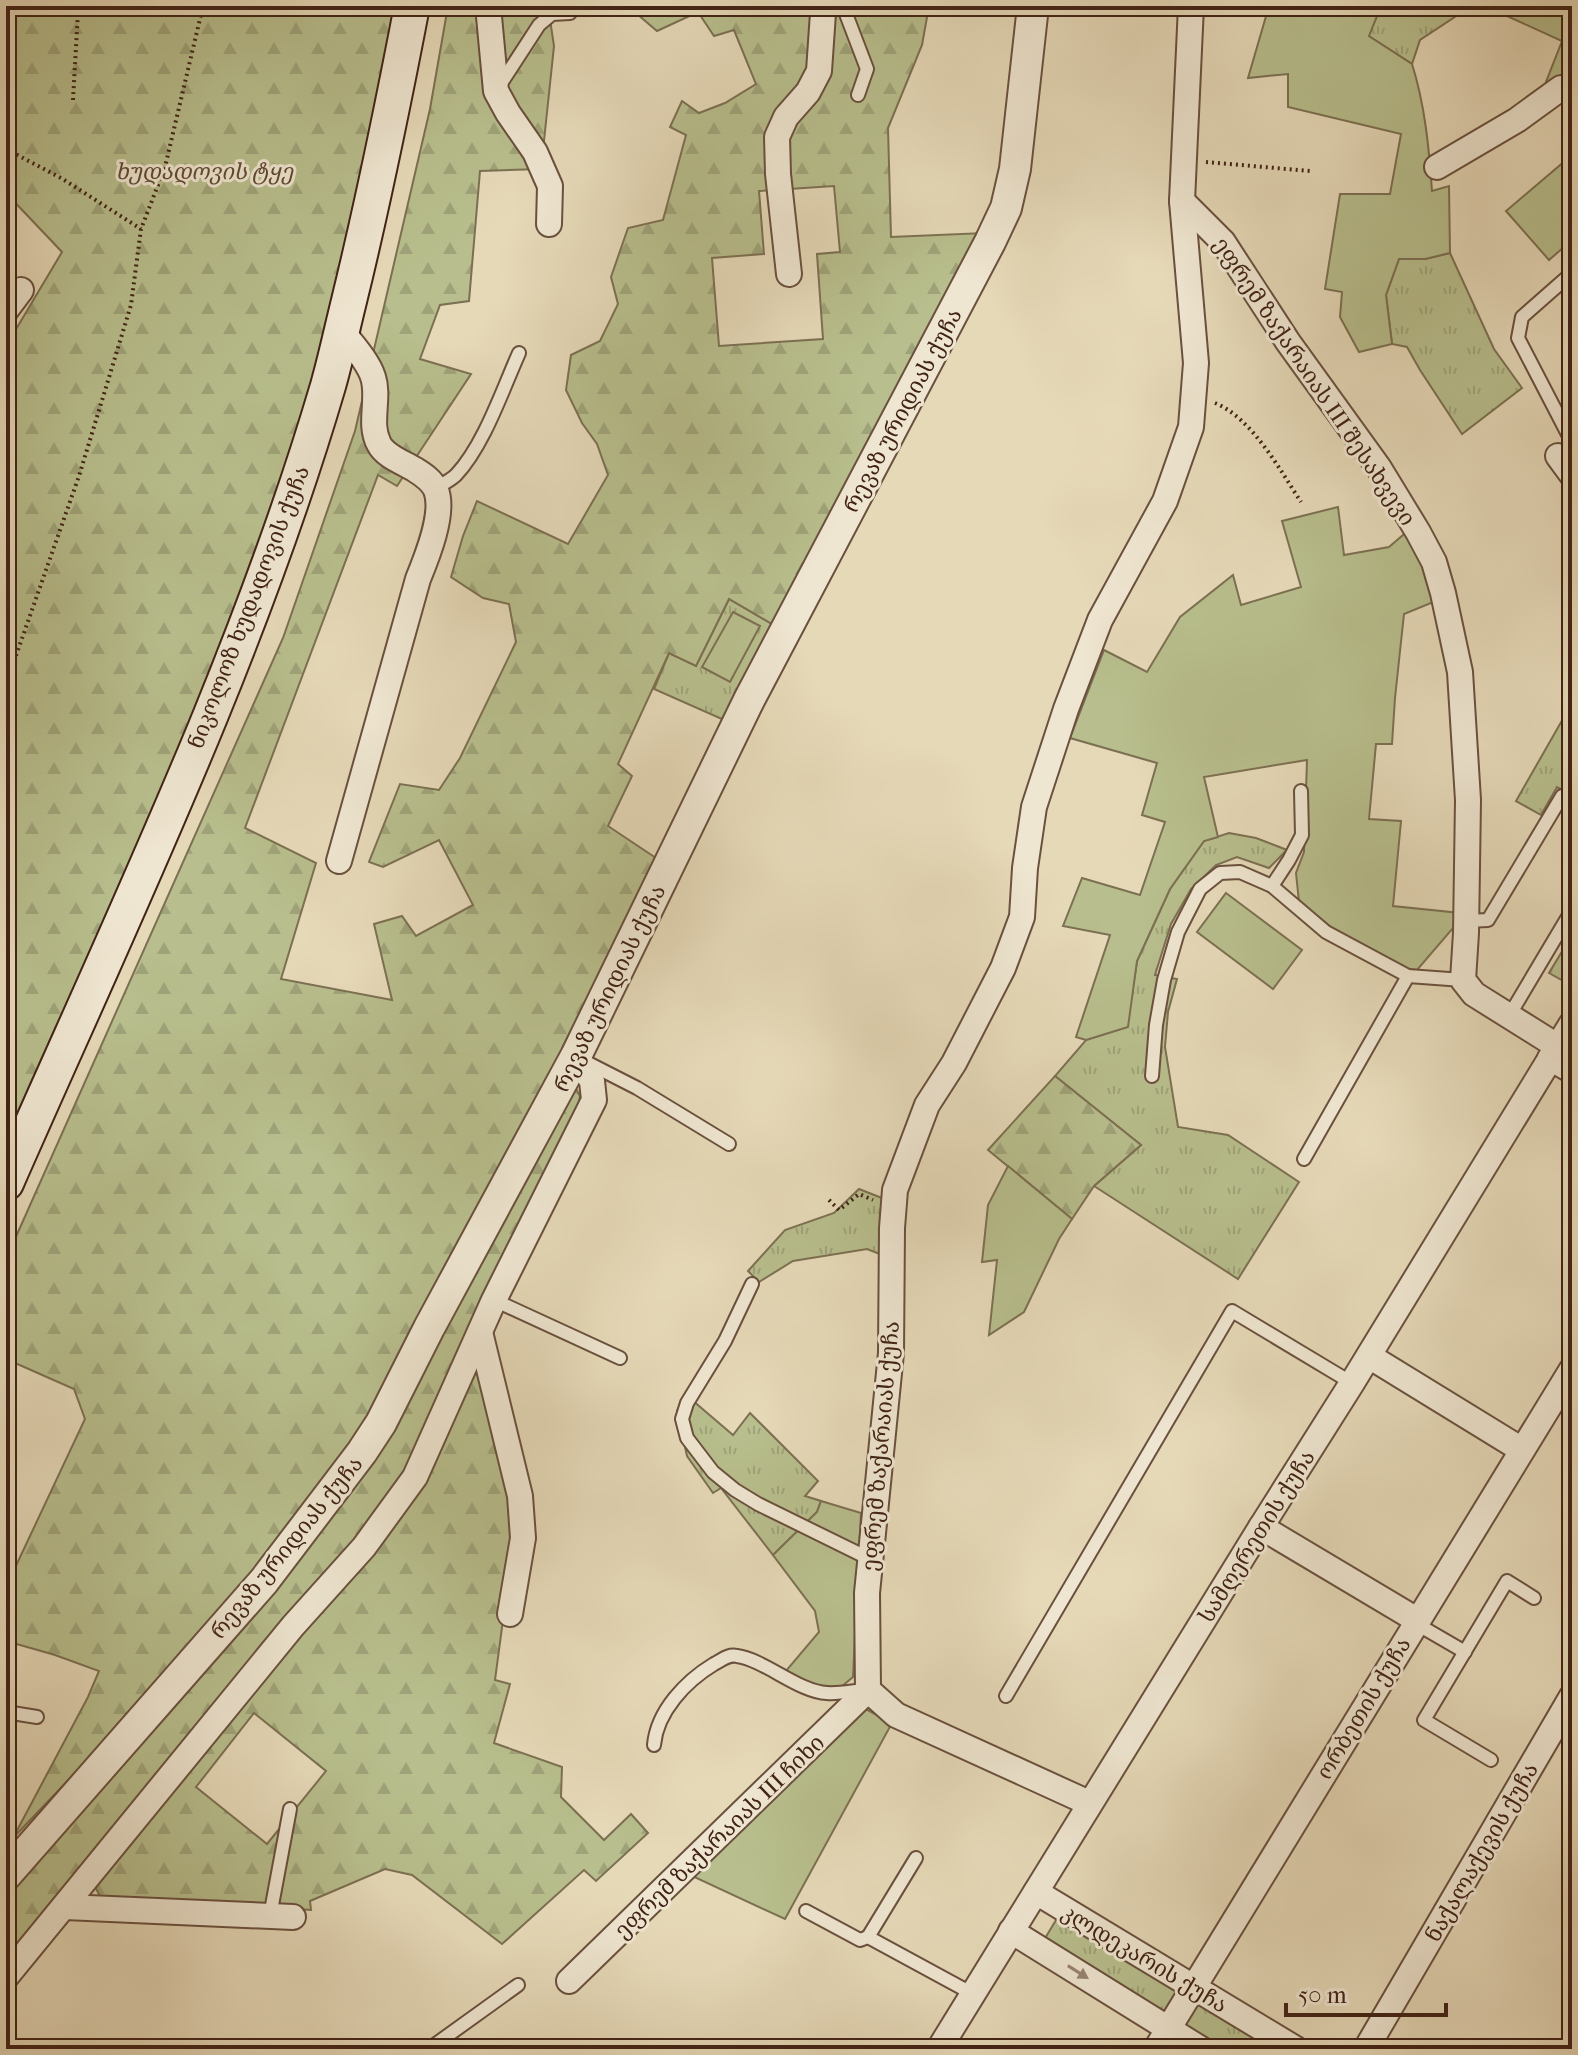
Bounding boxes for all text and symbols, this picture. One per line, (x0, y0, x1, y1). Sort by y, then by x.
park label: ხუდადოვის ტყე (115, 159, 294, 185)
street label: ეფრემ ზაქარაიას III შესახვევი (1208, 233, 1421, 531)
street label: რევაზ ურიდიას ქუჩა (838, 304, 968, 517)
street label: ნიკოლოზ ხუდადოვის ქუჩა (183, 462, 315, 753)
street label: რევაზ ურიდიას ქუჩა (548, 881, 671, 1096)
street label: ეფრემ ზაქარაიას ქუჩა (857, 1320, 905, 1572)
street label: სამღერეთის ქუჩა (1193, 1445, 1321, 1628)
street label: რევაზ ურიდიას ქუჩა (205, 1451, 368, 1644)
street label: ორბეთის ქუჩა (1311, 1633, 1416, 1784)
street label: ეფრემ ზაქარაიას III ჩიხი (609, 1730, 830, 1944)
street label: ნაქალაქევის ქუჩა (1420, 1758, 1544, 1947)
street label: კლდეკარის ქუჩა (1057, 1899, 1232, 2019)
one-way arrow (1067, 1965, 1088, 1980)
scale bar (1286, 1967, 1446, 2017)
text: 50 m (1298, 1981, 1347, 2009)

